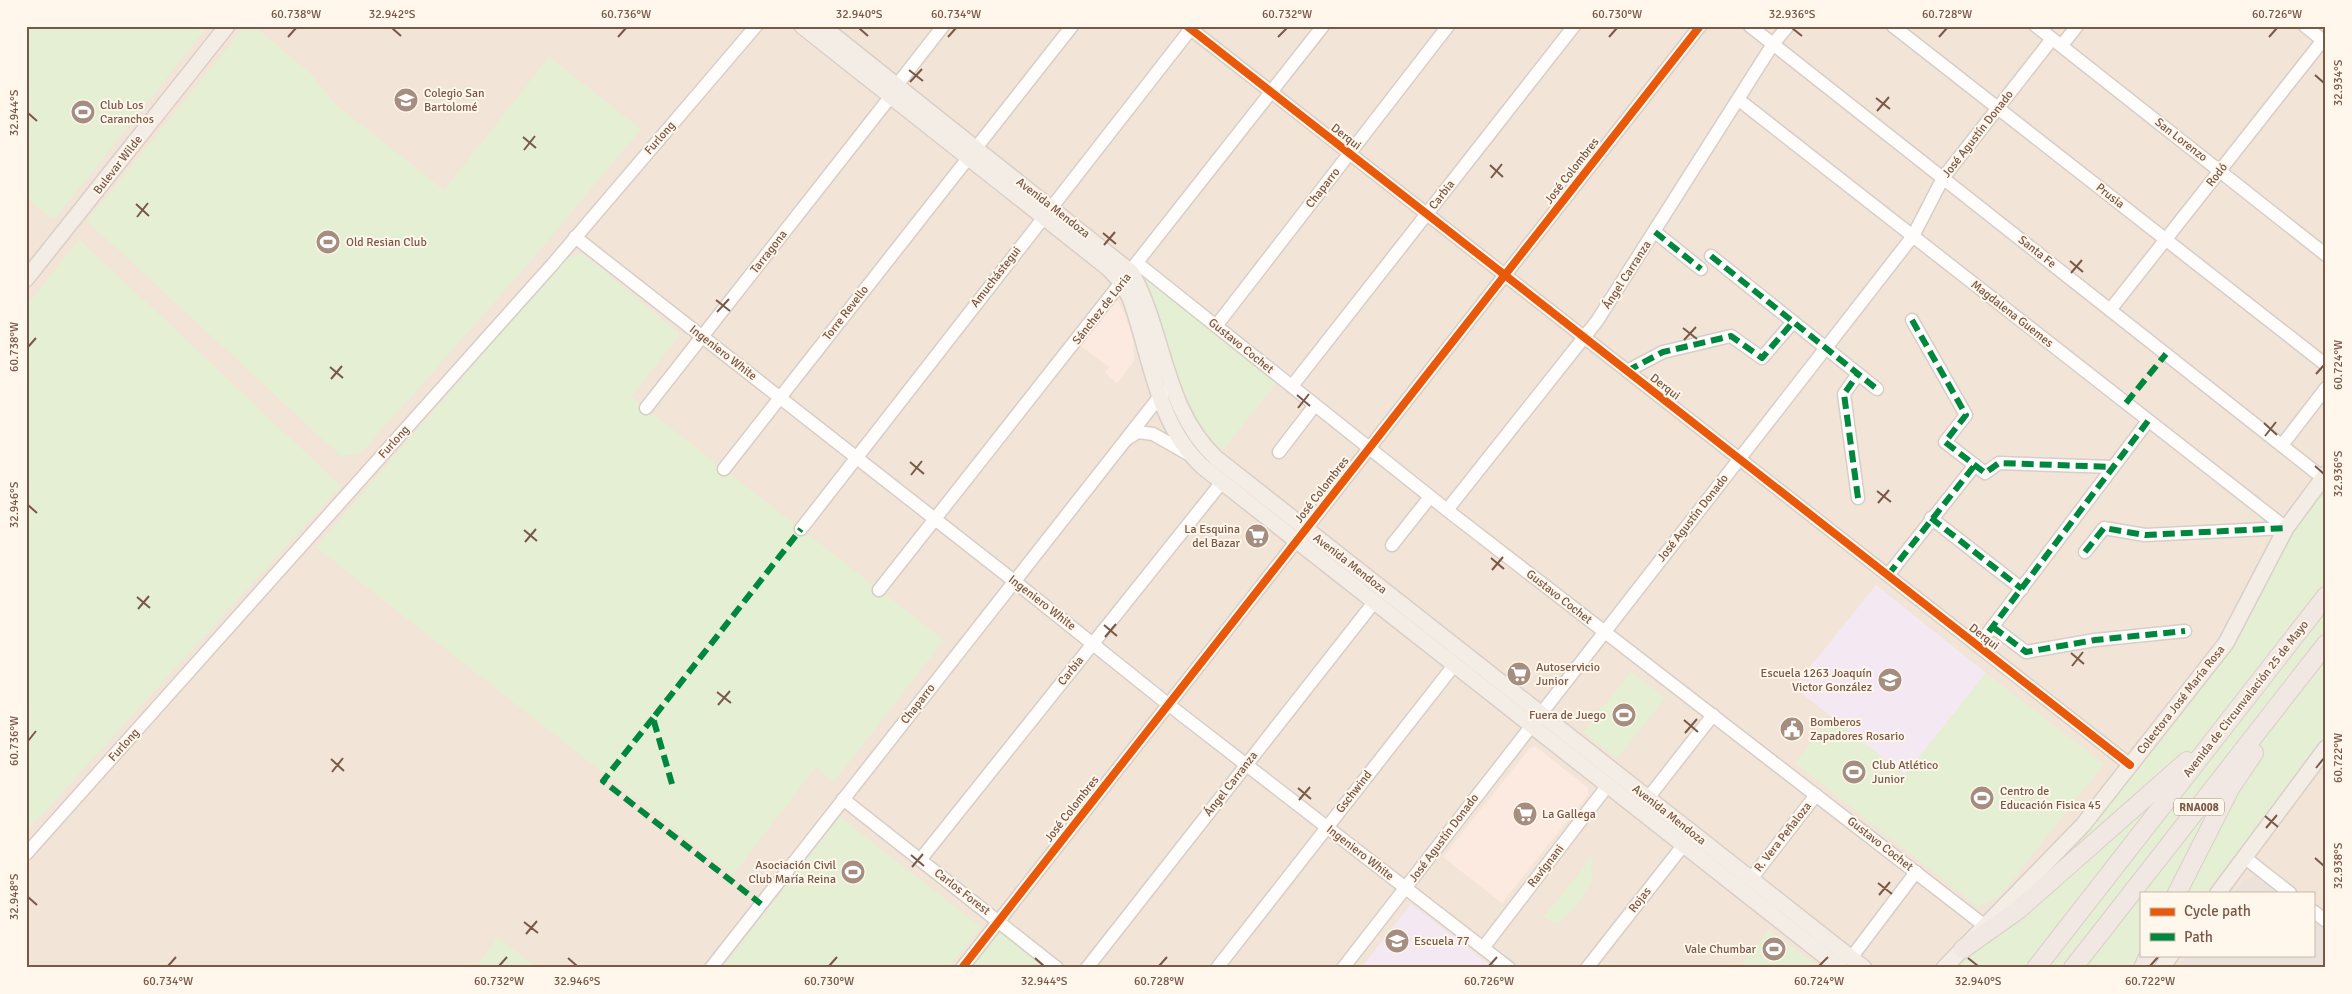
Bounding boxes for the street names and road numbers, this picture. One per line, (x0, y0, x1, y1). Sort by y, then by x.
street label: José Agustín Donado (1939, 87, 2017, 181)
street label: San Lorenzo (2152, 115, 2210, 165)
street label: Furlong (641, 118, 679, 158)
street label: Derqui (1328, 121, 1364, 153)
street label: Bulevar Wilde (90, 132, 146, 198)
street label: José Colombres (1541, 135, 1603, 207)
street label: Rodó (2203, 160, 2231, 190)
street label: Chaparro (1303, 165, 1343, 211)
street label: Avenida Mendoza (1013, 175, 1093, 241)
street label: Carbia (1426, 177, 1458, 213)
street label: Prusia (2093, 180, 2127, 212)
street label: Tarragona (747, 227, 791, 277)
street label: Santa Fe (2015, 232, 2059, 272)
street label: Ángel Carranza (1599, 238, 1655, 312)
street label: Amuchástegui (968, 244, 1024, 310)
street label: Sánchez de Loria (1069, 270, 1135, 348)
street label: Magdalena Guemes (1968, 277, 2056, 351)
street label: Torre Revello (820, 283, 872, 343)
street label: Gustavo Cochet (1205, 315, 1277, 377)
street label: Ingeniero White (686, 322, 760, 384)
street label: Derqui (1647, 371, 1683, 403)
street label: Furlong (375, 422, 413, 462)
street label: José Colombres (1291, 454, 1353, 526)
street label: José Agustín Donado (1654, 471, 1732, 565)
street label: Avenida Mendoza (1310, 531, 1390, 597)
street label: Gustavo Cochet (1523, 567, 1595, 627)
street label: Ingeniero White (1005, 572, 1079, 634)
street label: Avenida de Circunvalación 25 de Mayo (2180, 618, 2312, 780)
street label: Derqui (1966, 621, 2002, 653)
street label: Colectora José María Rosa (2134, 642, 2228, 758)
street label: Carbia (1055, 653, 1087, 689)
street label: Chaparro (898, 681, 938, 727)
street label: Furlong (105, 725, 143, 765)
street label: Ángel Carranza (1201, 748, 1261, 820)
street label: Gschwind (1333, 768, 1375, 816)
street label: José Colombres (1041, 773, 1103, 845)
street label: Avenida Mendoza (1629, 782, 1709, 848)
street label: José Agustín Donado (1406, 791, 1482, 885)
street label: R. Vera Peñaloza (1751, 799, 1815, 875)
road number: RNA008 (2174, 799, 2224, 816)
street label: Gustavo Cochet (1844, 814, 1916, 874)
street label: Ingeniero White (1323, 822, 1397, 884)
street label: Ravignani (1525, 842, 1567, 890)
street label: Carlos Forest (931, 865, 993, 919)
street label: Rojas (1625, 884, 1655, 916)

